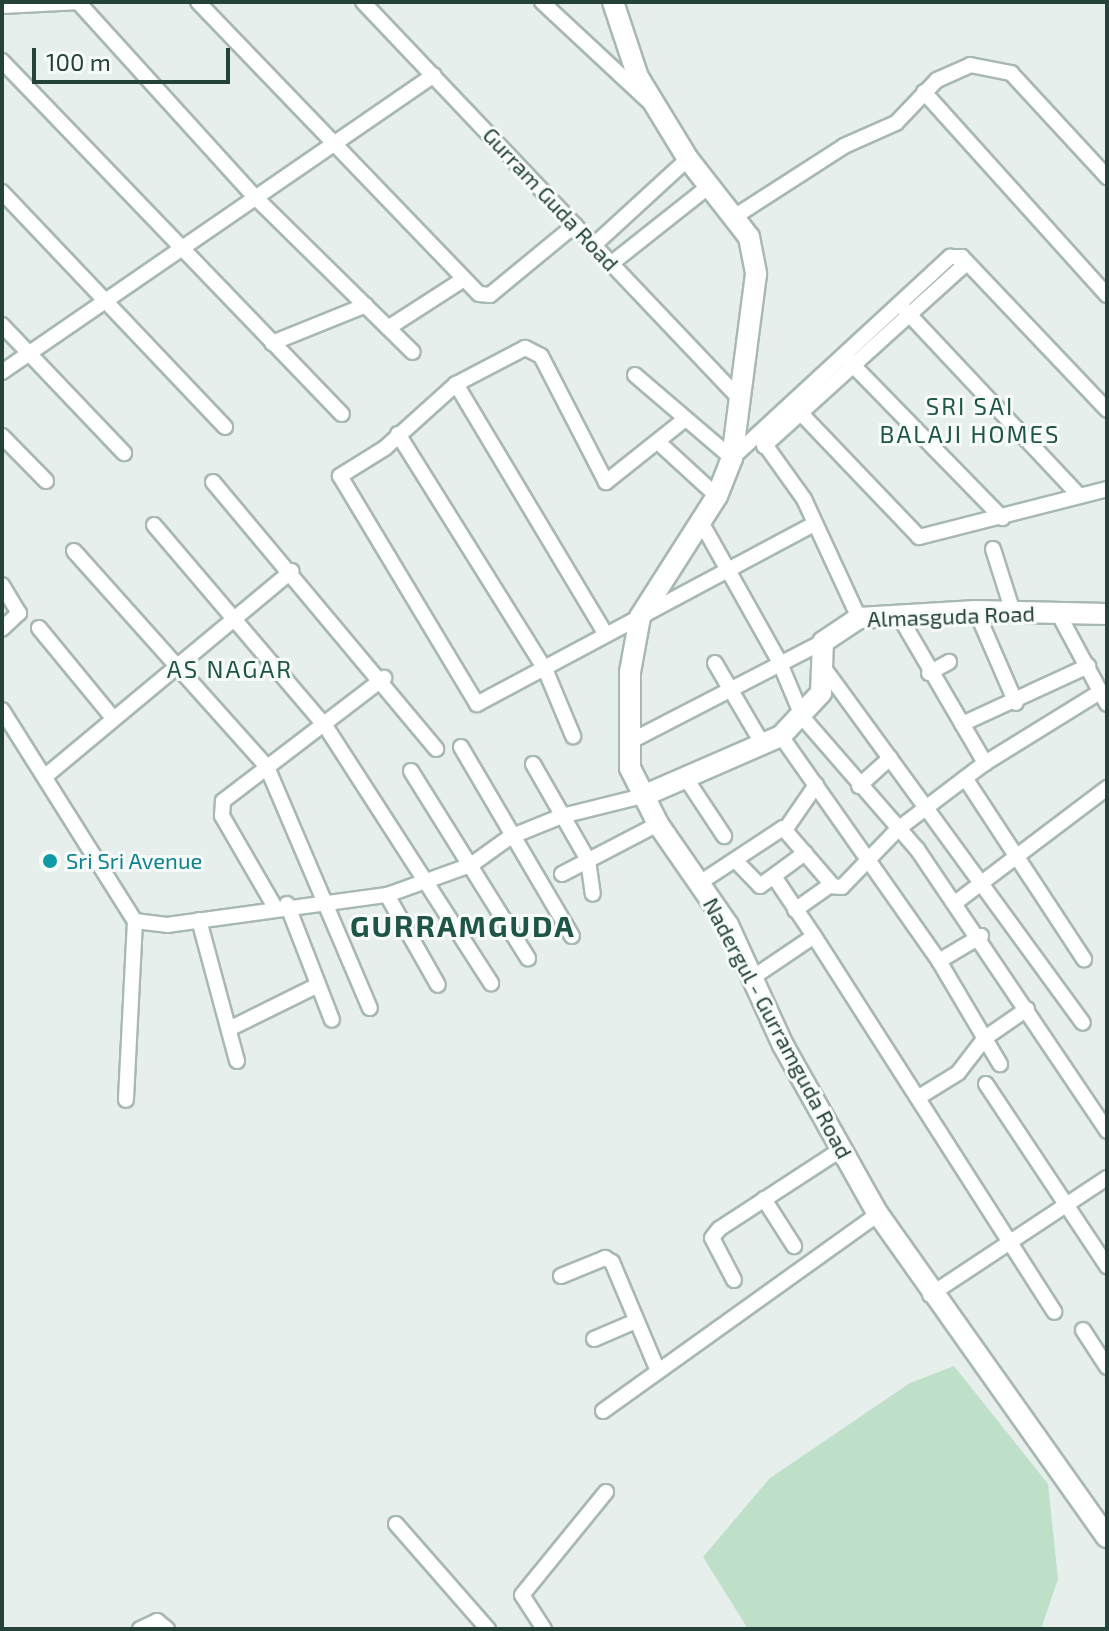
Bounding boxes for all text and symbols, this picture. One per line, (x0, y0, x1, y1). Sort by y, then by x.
scale bar (36, 32, 234, 82)
text: 100 m (46, 47, 111, 76)
street label: Gurram Guda Road (478, 122, 624, 276)
district label: SRI SAI BALAJI HOMES (880, 392, 1060, 448)
street label: Almasguda Road (867, 600, 1035, 632)
district label: AS NAGAR (167, 655, 293, 683)
place label: Sri Sri Avenue (66, 848, 203, 874)
marker: Sri Sri Avenue (41, 852, 59, 870)
street label: Nadergul - Gurramguda Road (698, 893, 858, 1163)
district label: GURRAMGUDA (350, 907, 576, 943)

